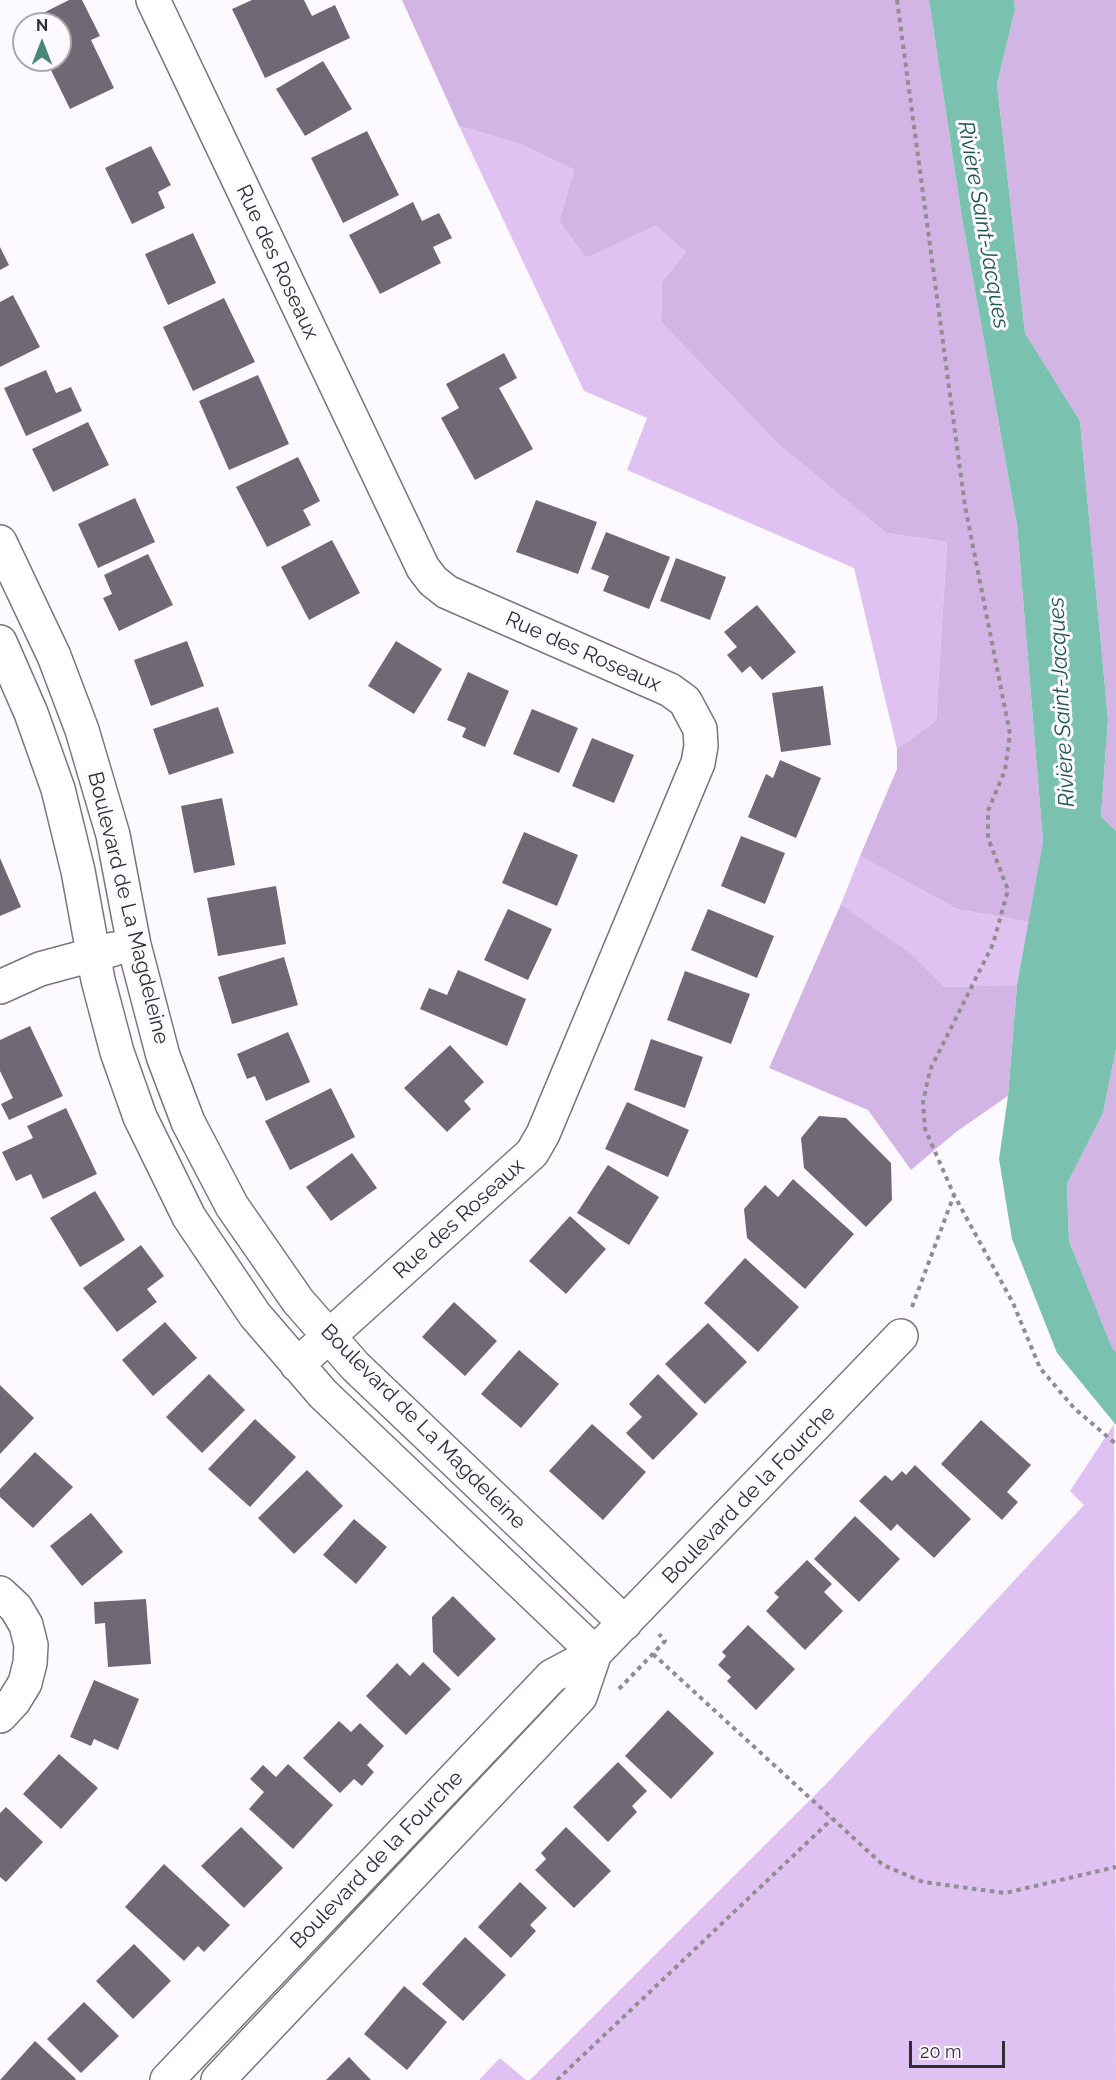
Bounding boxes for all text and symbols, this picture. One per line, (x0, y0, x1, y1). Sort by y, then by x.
north arrow (12, 12, 72, 72)
text: N (36, 16, 48, 35)
water label: Rivière Saint-Jacques (952, 119, 1014, 331)
street label: Rue des Roseaux (230, 181, 324, 343)
water label: Rivière Saint-Jacques (1043, 596, 1081, 808)
street label: Rue des Roseaux (501, 606, 665, 698)
street label: Boulevard de La Magdeleine (82, 769, 174, 1047)
street label: Rue des Roseaux (388, 1154, 530, 1284)
street label: Boulevard de La Magdeleine (315, 1319, 531, 1535)
street label: Boulevard de la Fourche (657, 1401, 841, 1589)
street label: Boulevard de la Fourche (285, 1766, 469, 1954)
scale bar (912, 2029, 1008, 2067)
text: 20 m (920, 2041, 962, 2062)

